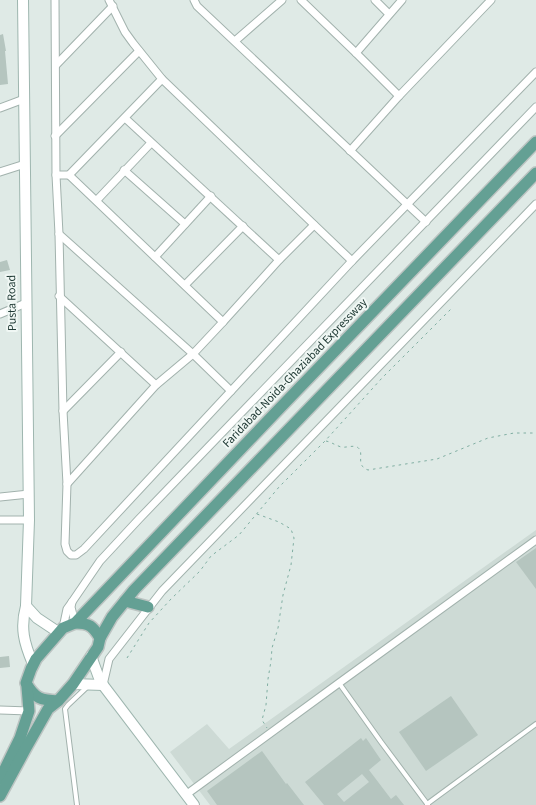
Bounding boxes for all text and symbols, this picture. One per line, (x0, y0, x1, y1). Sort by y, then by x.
street label: Pusta Road (3, 275, 21, 331)
street label: Faridabad-Noida-Ghaziabad Expressway (219, 294, 371, 451)

